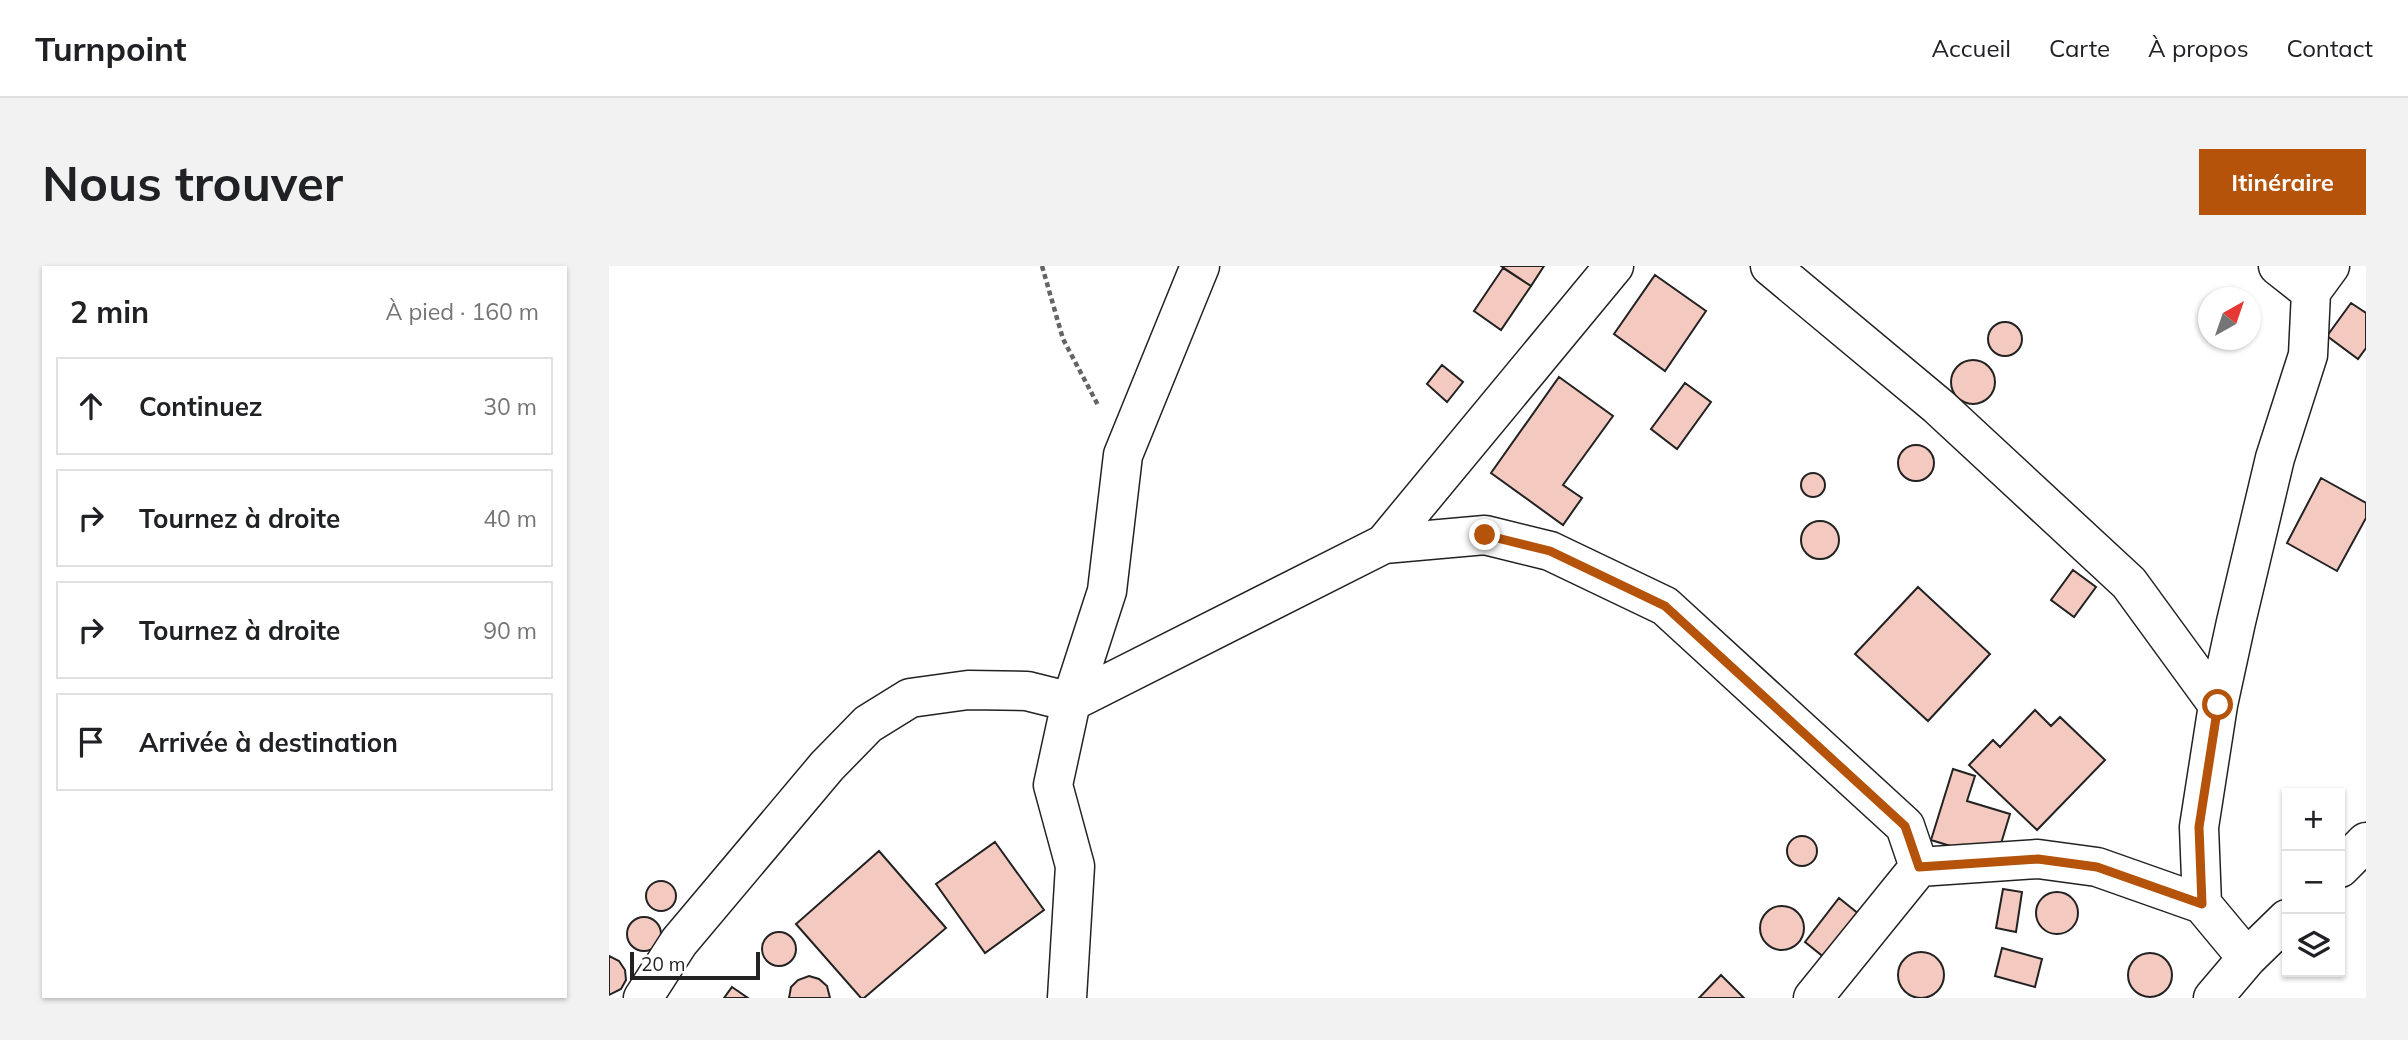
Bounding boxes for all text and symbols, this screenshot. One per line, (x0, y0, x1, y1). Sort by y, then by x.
text: Turnpoint (35, 28, 187, 69)
text: Accueil (1932, 33, 2011, 63)
text: Carte (2049, 33, 2110, 63)
text: À propos (2148, 33, 2249, 63)
text: Contact (2287, 33, 2373, 63)
button: Itinéraire (2199, 149, 2366, 215)
text: Nous trouver (42, 152, 343, 213)
north arrow (2198, 287, 2261, 350)
text: 2 min (70, 293, 149, 331)
text: À pied · 160 m (386, 297, 539, 326)
icon: ahead (72, 387, 110, 425)
text: Continuez (139, 390, 263, 423)
text: 30 m (483, 392, 537, 421)
icon: right (72, 499, 110, 537)
text: Tournez à droite (139, 502, 340, 535)
text: 40 m (483, 504, 537, 533)
route end (1469, 519, 1500, 550)
icon: right (72, 611, 110, 649)
text: Tournez à droite (139, 614, 340, 647)
text: 90 m (483, 616, 537, 645)
route start (2202, 689, 2233, 720)
icon: arrive (72, 723, 110, 761)
text: Arrivée à destination (139, 726, 398, 759)
map controls (2282, 788, 2345, 977)
button: + (2282, 788, 2345, 851)
button: − (2282, 851, 2345, 914)
button: layers (2282, 914, 2345, 977)
scale bar (630, 949, 759, 981)
text: 20 m (641, 952, 685, 976)

